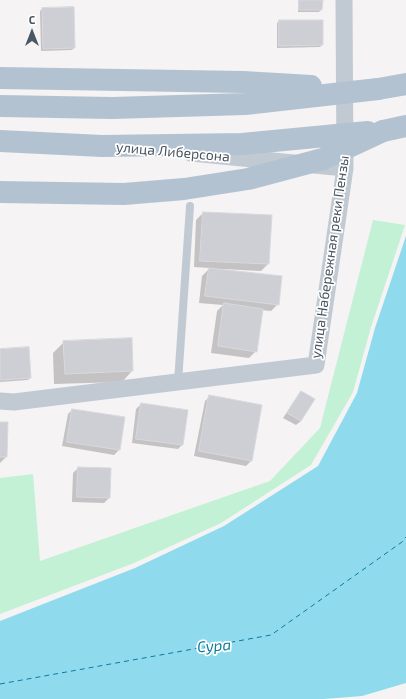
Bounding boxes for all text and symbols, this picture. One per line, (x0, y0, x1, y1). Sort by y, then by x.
north arrow (12, 12, 52, 52)
text: С (29, 13, 35, 26)
street label: улица Либерсона (116, 139, 230, 165)
street label: улица Набережная реки Пензы (307, 154, 353, 360)
water label: Сура (196, 636, 232, 656)

